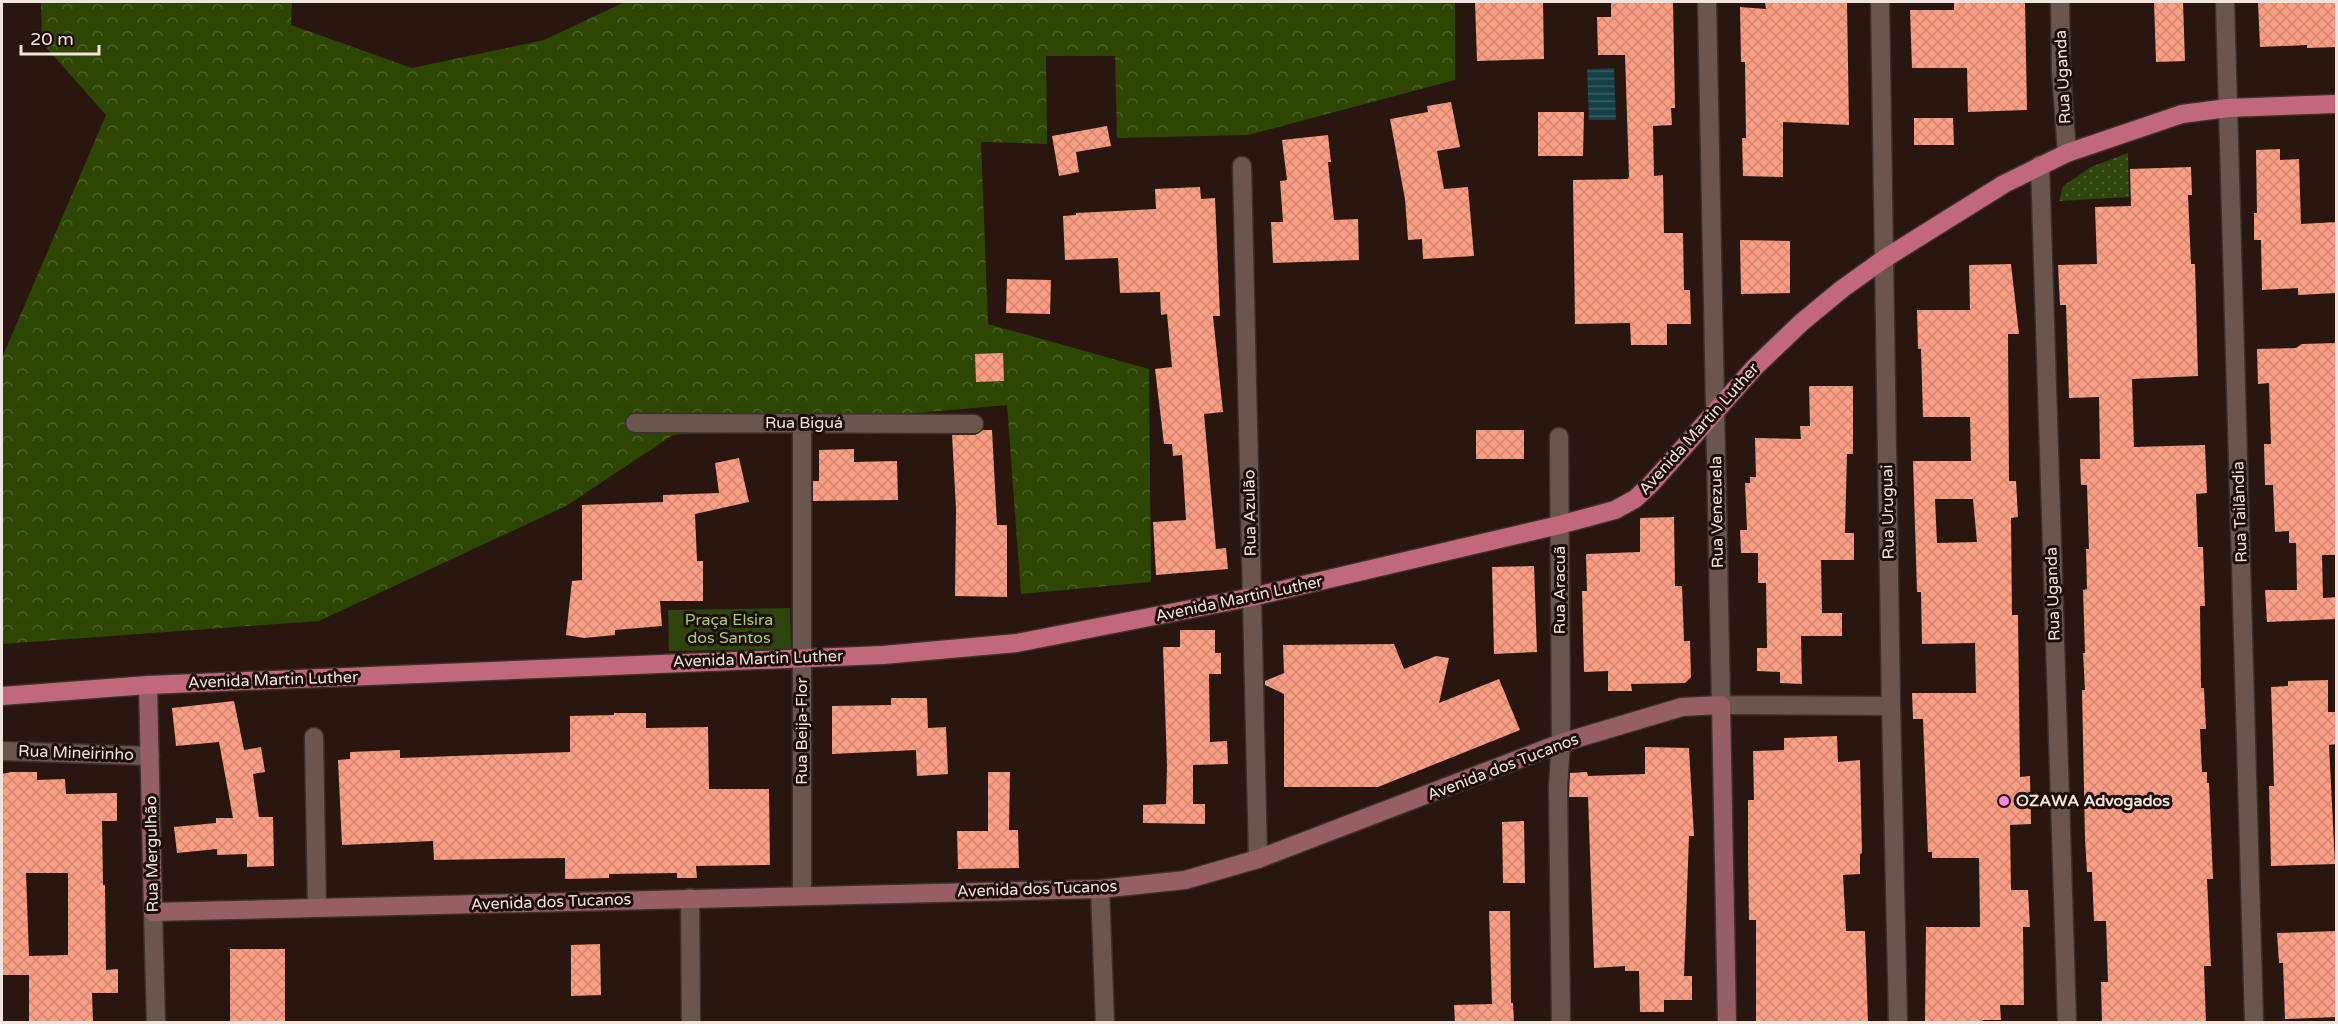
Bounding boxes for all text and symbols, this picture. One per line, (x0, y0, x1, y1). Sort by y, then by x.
scale bar (21, 18, 99, 56)
text: 20 m (30, 28, 74, 50)
street label: Rua Uganda (2051, 30, 2075, 124)
street label: Avenida Martin Luther (1635, 358, 1764, 499)
street label: Rua Biguá (765, 413, 843, 433)
street label: Rua Venezuela (1706, 456, 1728, 568)
street label: Rua Tailândia (2228, 461, 2252, 563)
street label: Rua Uruguai (1877, 464, 1899, 560)
street label: Rua Azulão (1239, 470, 1261, 556)
street label: Rua Aracuã (1550, 546, 1570, 634)
street label: Rua Uganda (2041, 547, 2065, 641)
street label: Avenida Martin Luther (1154, 571, 1325, 626)
park label: Praça Elsira dos Santos (685, 610, 773, 648)
street label: Avenida Martin Luther (673, 646, 844, 672)
street label: Avenida Martin Luther (188, 667, 359, 693)
street label: Rua Beija-Flor (792, 676, 812, 785)
street label: Avenida dos Tucanos (1424, 729, 1582, 805)
street label: Rua Mineirinho (18, 741, 134, 765)
place label: OZAWA Advogados (2016, 791, 2170, 811)
marker: OZAWA Advogados (1997, 794, 2011, 808)
street label: Rua Mergulhão (141, 795, 163, 913)
street label: Avenida dos Tucanos (956, 876, 1118, 902)
street label: Avenida dos Tucanos (470, 889, 632, 915)

